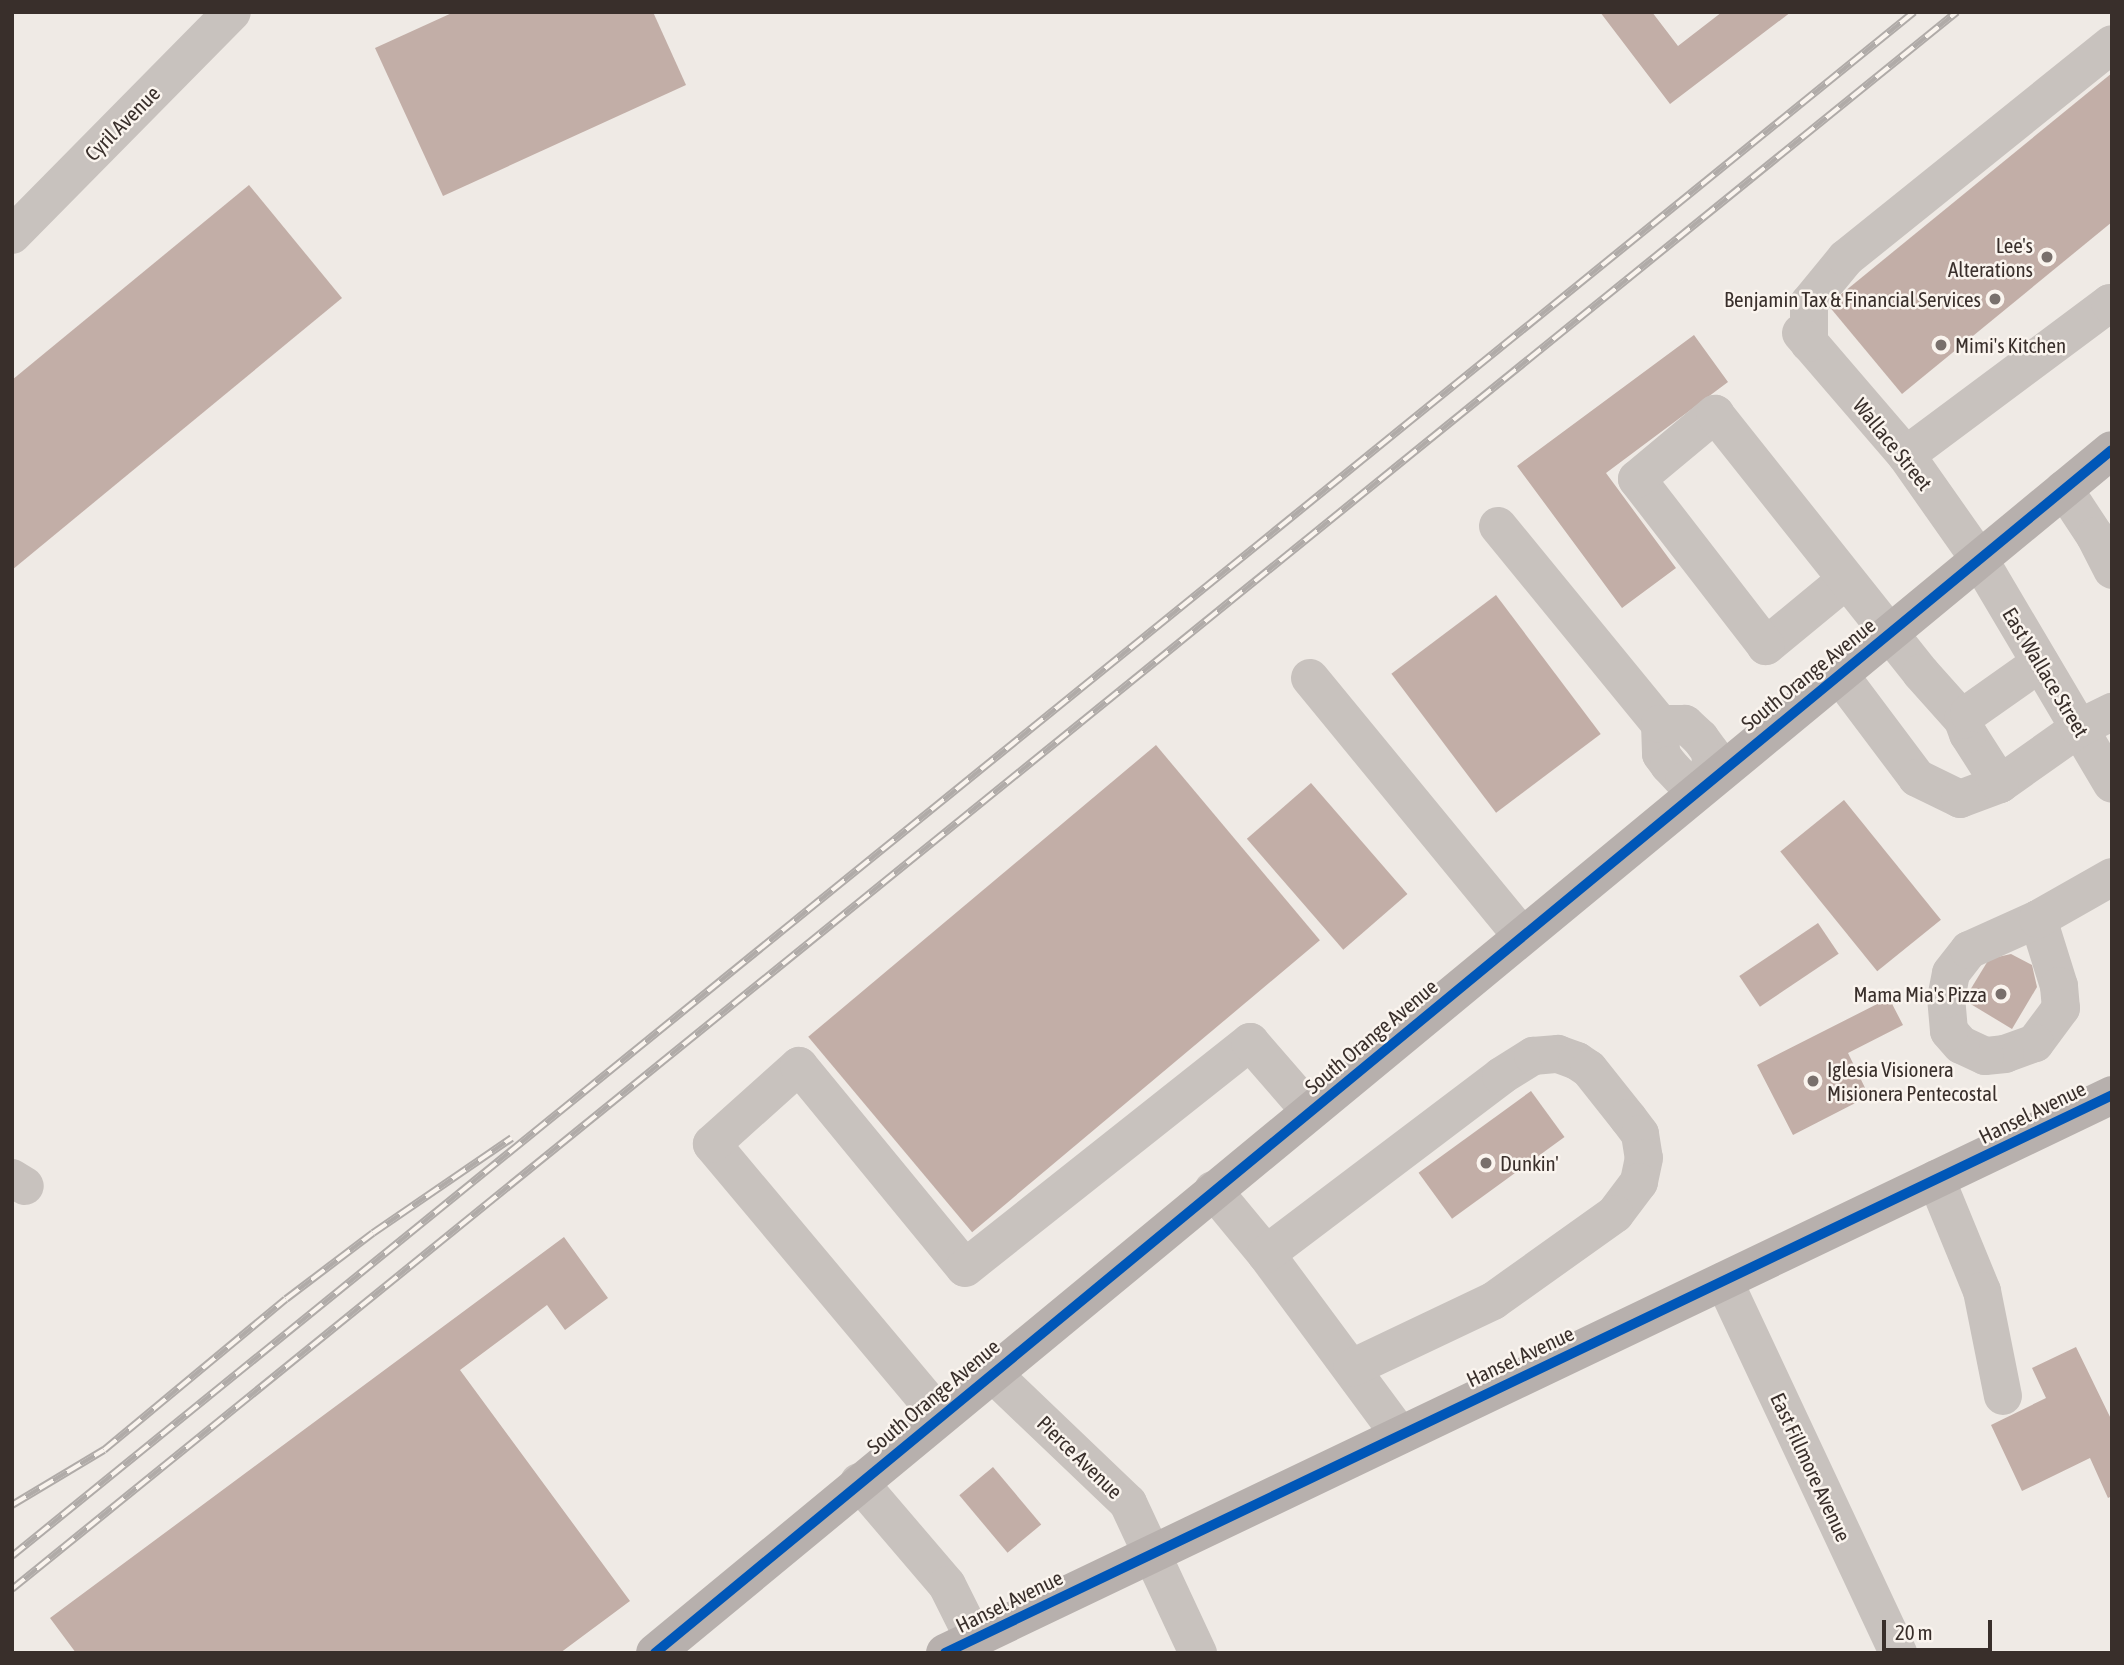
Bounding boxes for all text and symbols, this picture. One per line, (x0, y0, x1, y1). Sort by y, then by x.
street label: Cyril Avenue (79, 80, 165, 166)
place label: Lee's Alterations (1948, 232, 2033, 282)
marker: Lee's Alterations (2039, 249, 2055, 265)
place label: Benjamin Tax & Financial Services (1724, 286, 1981, 312)
marker: Benjamin Tax & Financial Services (1987, 291, 2003, 307)
place label: Mimi's Kitchen (1955, 332, 2066, 358)
marker: Mimi's Kitchen (1933, 337, 1949, 353)
street label: Wallace Street (1848, 393, 1938, 495)
street label: East Wallace Street (1997, 603, 2095, 741)
street label: South Orange Avenue (1736, 612, 1880, 736)
street label: South Orange Avenue (1300, 973, 1442, 1099)
place label: Mama Mia's Pizza (1853, 981, 1987, 1007)
marker: Mama Mia's Pizza (1993, 986, 2009, 1002)
place label: Iglesia Visionera Misionera Pentecostal (1827, 1056, 1998, 1106)
marker: Iglesia Visionera Misionera Pentecostal (1805, 1073, 1821, 1089)
street label: Hansel Avenue (1974, 1075, 2090, 1149)
place label: Dunkin' (1500, 1150, 1559, 1176)
marker: Dunkin' (1478, 1155, 1494, 1171)
street label: Hansel Avenue (1462, 1320, 1578, 1392)
street label: South Orange Avenue (862, 1333, 1004, 1459)
street label: East Fillmore Avenue (1766, 1389, 1856, 1545)
street label: Pierce Avenue (1032, 1410, 1128, 1504)
street label: Hansel Avenue (951, 1564, 1067, 1638)
scale bar (1886, 1606, 1996, 1650)
text: 20 m (1895, 1620, 1933, 1644)

